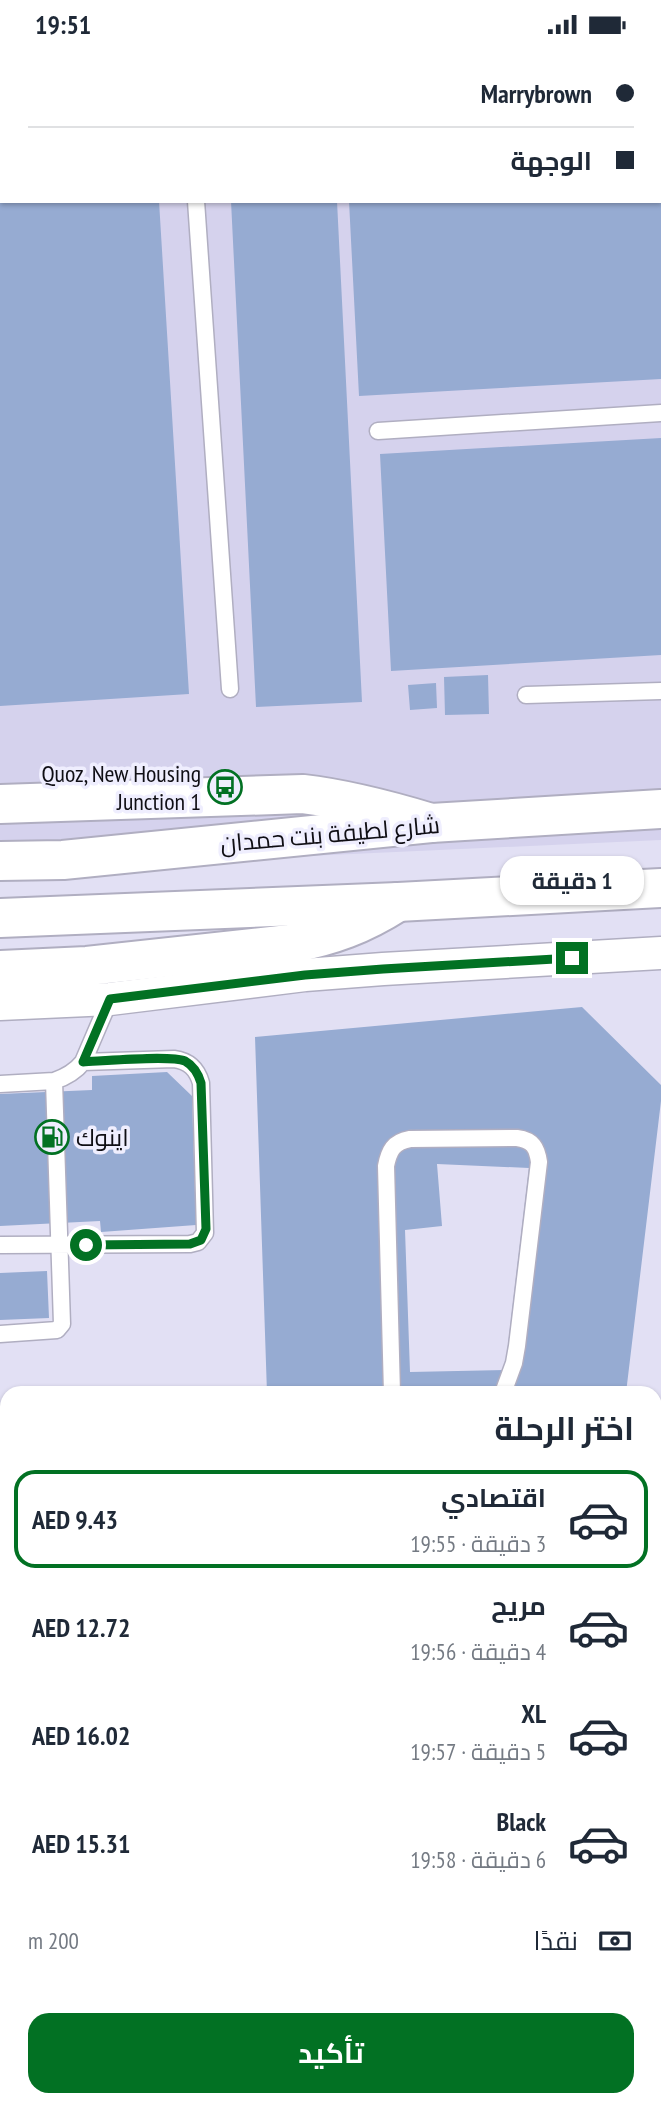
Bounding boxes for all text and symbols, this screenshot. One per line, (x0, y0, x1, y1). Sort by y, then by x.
text: 19:51 (35, 8, 91, 41)
text: Marrybrown (481, 77, 592, 110)
text: الوجهة (511, 144, 592, 177)
place label: Quoz, New Housing Junction 1 (41, 758, 201, 817)
bus stop icon: Quoz, New Housing Junction 1 (206, 768, 244, 806)
street label: شارع لطيفة بنت حمدان (219, 809, 441, 860)
callout: 1 دقيقة (500, 857, 644, 905)
text: 1 دقيقة (532, 866, 612, 895)
route end (556, 942, 588, 974)
fuel station icon: اينوك (33, 1118, 71, 1156)
place label: اينوك (76, 1122, 129, 1153)
route start (70, 1229, 102, 1261)
text: اختر الرحلة (494, 1407, 634, 1449)
text: اقتصادي (441, 1481, 546, 1514)
icon: car (567, 1488, 630, 1551)
text: AED 9.43 (32, 1503, 118, 1536)
text: 3 دقيقة · 19:55 (410, 1529, 546, 1558)
text: مريح (491, 1589, 546, 1622)
icon: car (567, 1596, 630, 1659)
text: AED 12.72 (32, 1611, 130, 1644)
text: 4 دقيقة · 19:56 (410, 1637, 546, 1666)
text: XL (521, 1697, 546, 1730)
icon: car (567, 1704, 630, 1767)
text: AED 16.02 (32, 1719, 130, 1752)
text: 5 دقيقة · 19:57 (410, 1737, 546, 1766)
text: Black (496, 1805, 546, 1838)
icon: car (567, 1812, 630, 1875)
text: AED 15.31 (32, 1827, 130, 1860)
text: 6 دقيقة · 19:58 (410, 1845, 546, 1874)
icon: cash (596, 1922, 634, 1960)
text: نقدًا (534, 1924, 578, 1957)
text: 200 m (28, 1926, 79, 1955)
button: تأكيد (28, 2013, 634, 2093)

